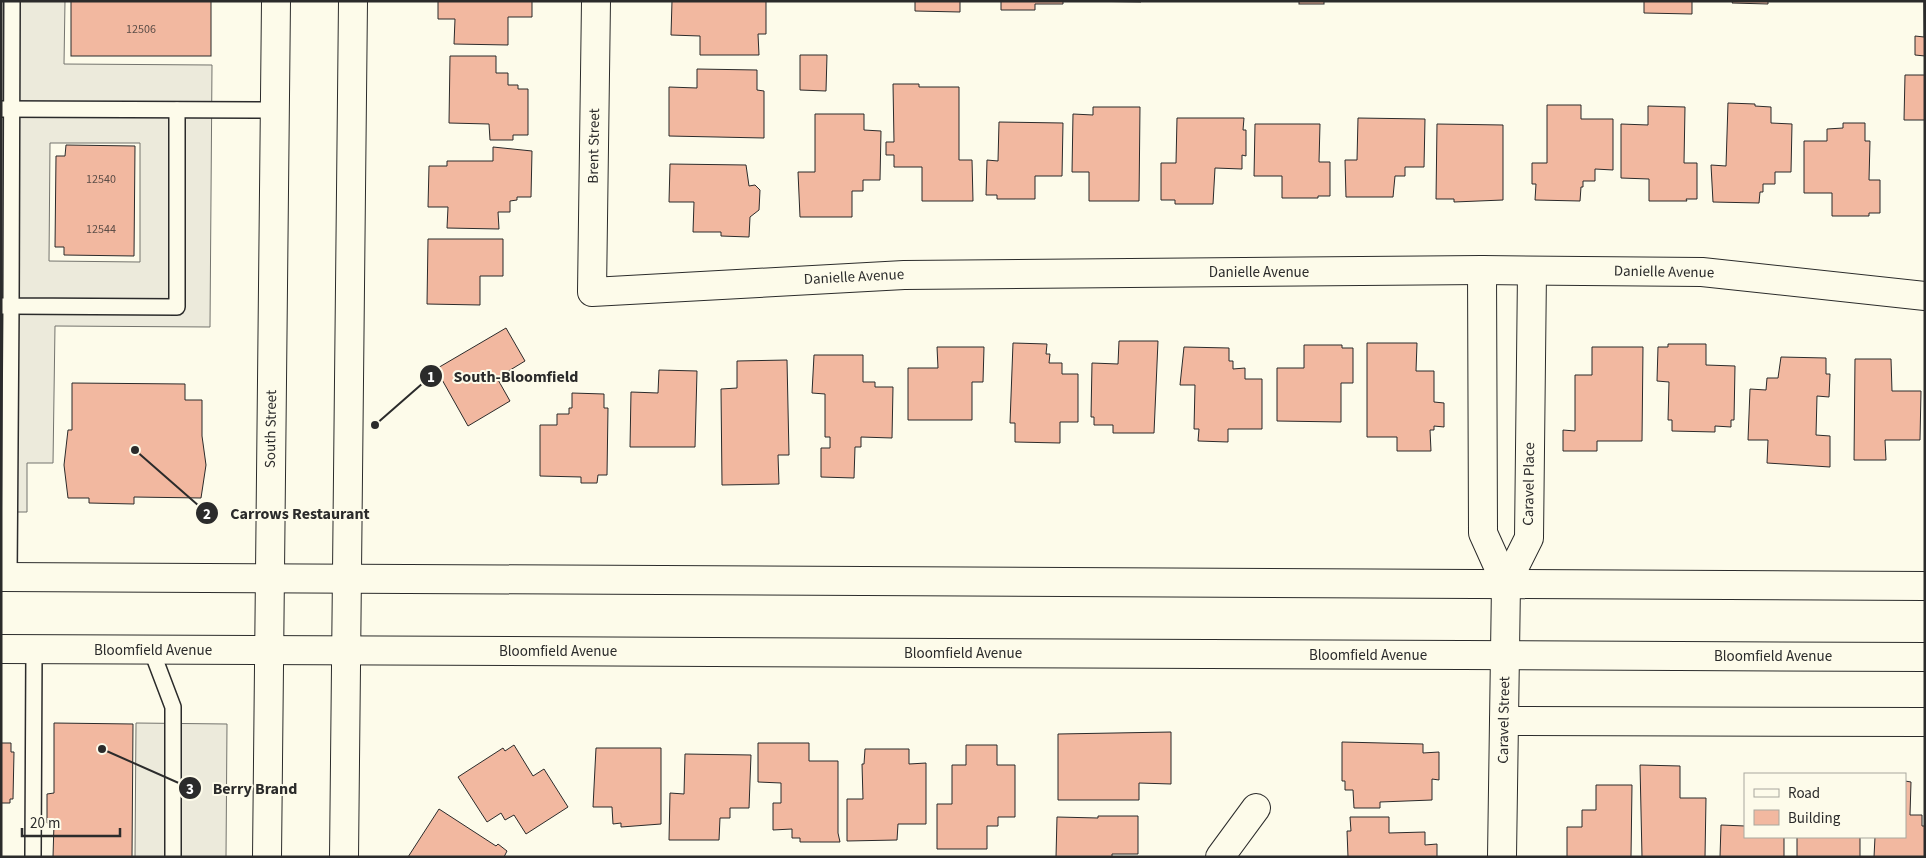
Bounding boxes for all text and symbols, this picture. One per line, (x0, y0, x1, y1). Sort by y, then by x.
house number: 12506 (126, 21, 156, 38)
street label: Brent Street (583, 108, 605, 184)
house number: 12540 (86, 171, 116, 188)
house number: 12544 (86, 221, 116, 238)
street label: Danielle Avenue (1614, 261, 1714, 283)
street label: Danielle Avenue (1209, 262, 1309, 283)
street label: Danielle Avenue (803, 264, 905, 290)
callout: South-Bloomfield (419, 361, 589, 392)
text: South-Bloomfield (453, 366, 579, 388)
text: 1 (427, 367, 435, 388)
street label: South Street (260, 390, 282, 468)
street label: Caravel Place (1518, 442, 1540, 526)
callout: Carrows Restaurant (195, 498, 379, 529)
text: Carrows Restaurant (230, 503, 370, 525)
text: 2 (203, 504, 211, 525)
street label: Bloomfield Avenue (94, 640, 212, 661)
street label: Bloomfield Avenue (499, 641, 617, 662)
street label: Bloomfield Avenue (904, 643, 1022, 664)
street label: Bloomfield Avenue (1309, 645, 1427, 666)
street label: Bloomfield Avenue (1714, 646, 1832, 667)
street label: Caravel Street (1493, 676, 1515, 764)
callout: Berry Brand (177, 773, 307, 804)
legend (1744, 773, 1906, 838)
text: Berry Brand (213, 778, 297, 800)
text: 3 (186, 779, 194, 800)
text: Road (1788, 783, 1820, 804)
scale bar (22, 806, 120, 838)
text: Building (1788, 808, 1841, 829)
text: 20 m (30, 813, 60, 834)

